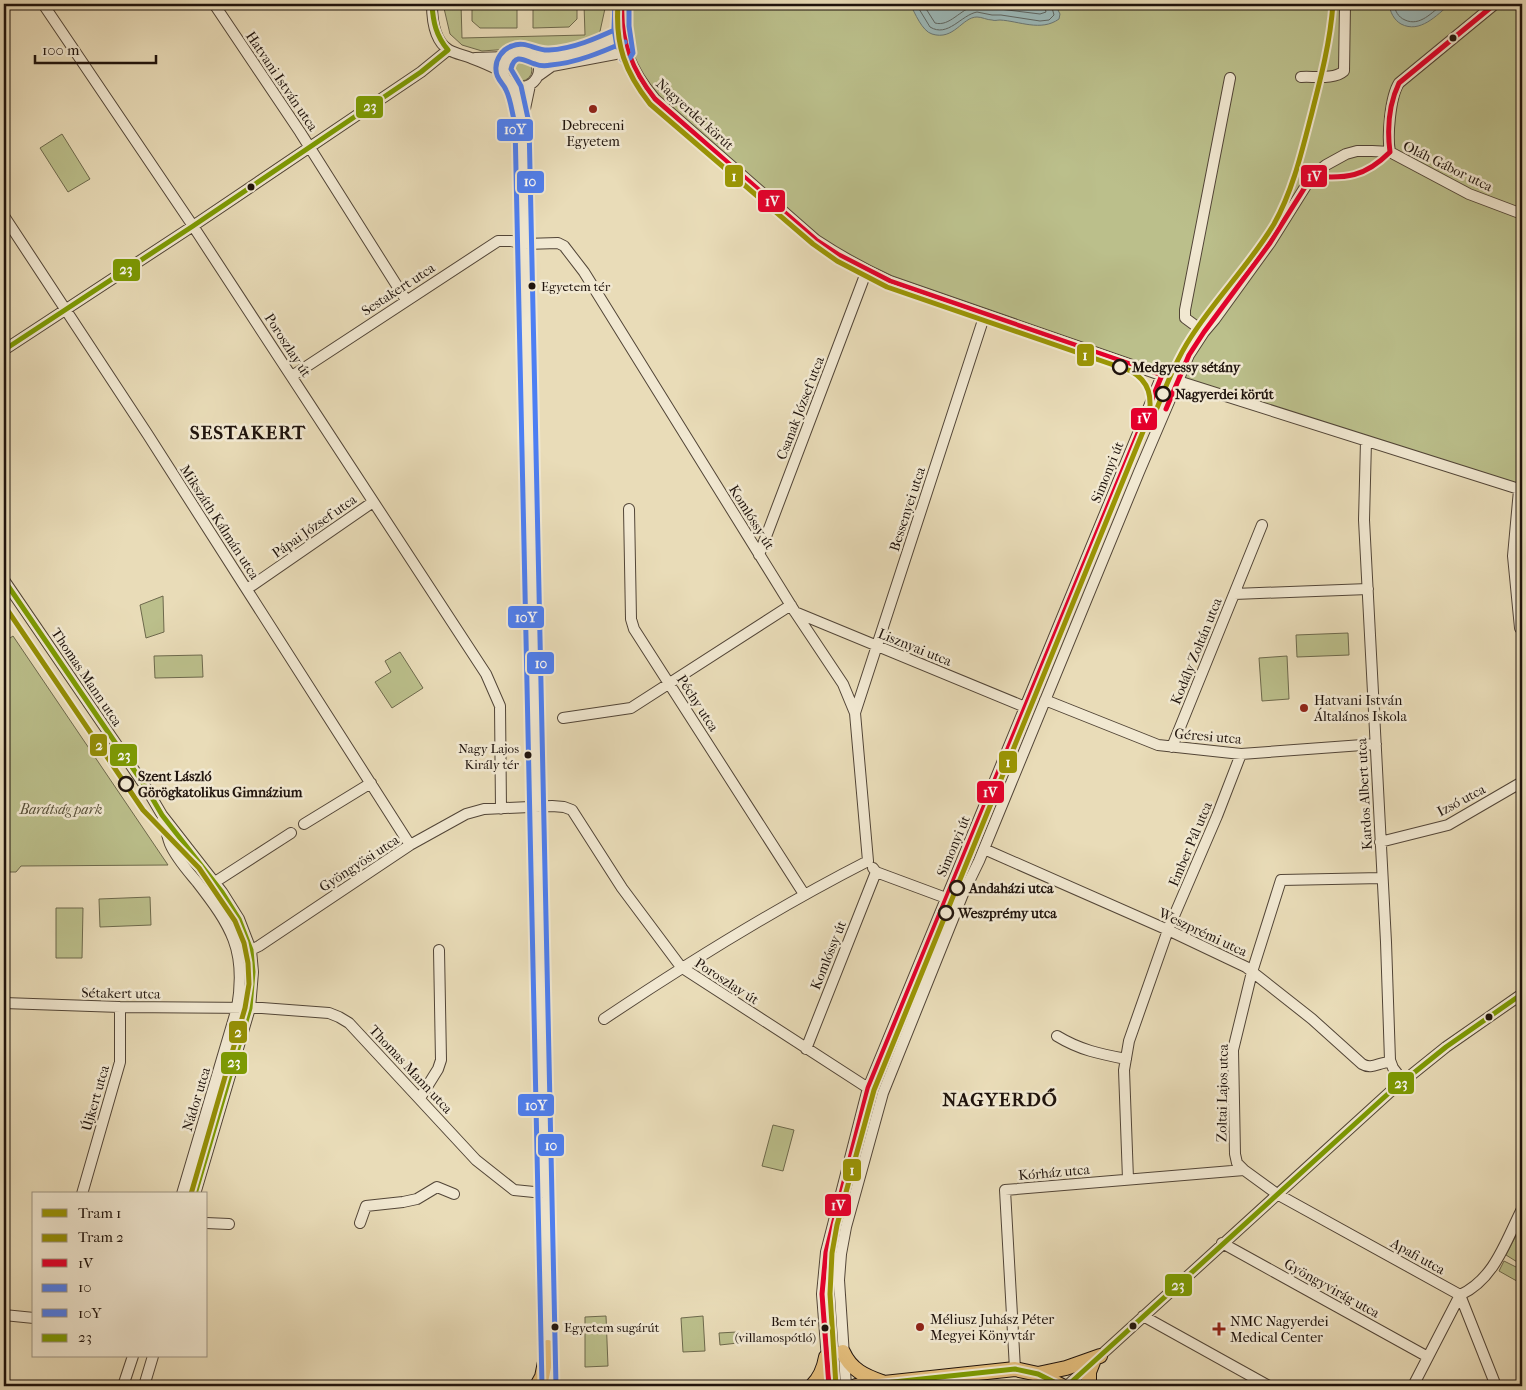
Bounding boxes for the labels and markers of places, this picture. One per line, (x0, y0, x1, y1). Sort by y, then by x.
unlabelled marker (1448, 33, 1458, 43)
marker: Debreceni Egyetem (587, 103, 599, 115)
place label: Debreceni Egyetem (561, 117, 625, 150)
unlabelled marker (246, 182, 256, 192)
place label: Egyetem tér (541, 279, 611, 294)
marker: Egyetem tér (527, 281, 537, 291)
marker: Medgyessy sétány (1112, 359, 1128, 375)
place label: Medgyessy sétány (1131, 359, 1242, 376)
marker: Nagyerdei körút (1155, 386, 1171, 402)
place label: Nagyerdei körút (1175, 386, 1275, 403)
place label: Hatvani István Általános Iskola (1313, 692, 1407, 725)
marker: Hatvani István Általános Iskola (1298, 702, 1310, 714)
place label: Nagy Lajos Király tér (458, 741, 519, 772)
marker: Nagy Lajos Király tér (523, 750, 533, 760)
place label: Szent László Görögkatolikus Gimnázium (138, 768, 303, 801)
marker: Szent László Görögkatolikus Gimnázium (118, 776, 134, 792)
marker: Andaházi utca (949, 880, 965, 896)
place label: Andaházi utca (968, 880, 1054, 897)
marker: Weszprémy utca (938, 905, 954, 921)
place label: Weszprémy utca (957, 905, 1057, 922)
unlabelled marker (1484, 1012, 1494, 1022)
place label: Méliusz Juhász Péter Megyei Könyvtár (930, 1311, 1054, 1344)
place label: NMC Nagyerdei Medical Center (1230, 1313, 1329, 1346)
place label: Bem tér (villamospótló) (735, 1314, 816, 1345)
place label: Egyetem sugárút (564, 1320, 660, 1335)
marker: Méliusz Juhász Péter Megyei Könyvtár (914, 1321, 926, 1333)
unlabelled marker (1128, 1321, 1138, 1331)
marker: Egyetem sugárút (550, 1322, 560, 1332)
marker: NMC Nagyerdei Medical Center (1212, 1322, 1226, 1336)
marker: Bem tér (villamospótló) (820, 1323, 830, 1333)

